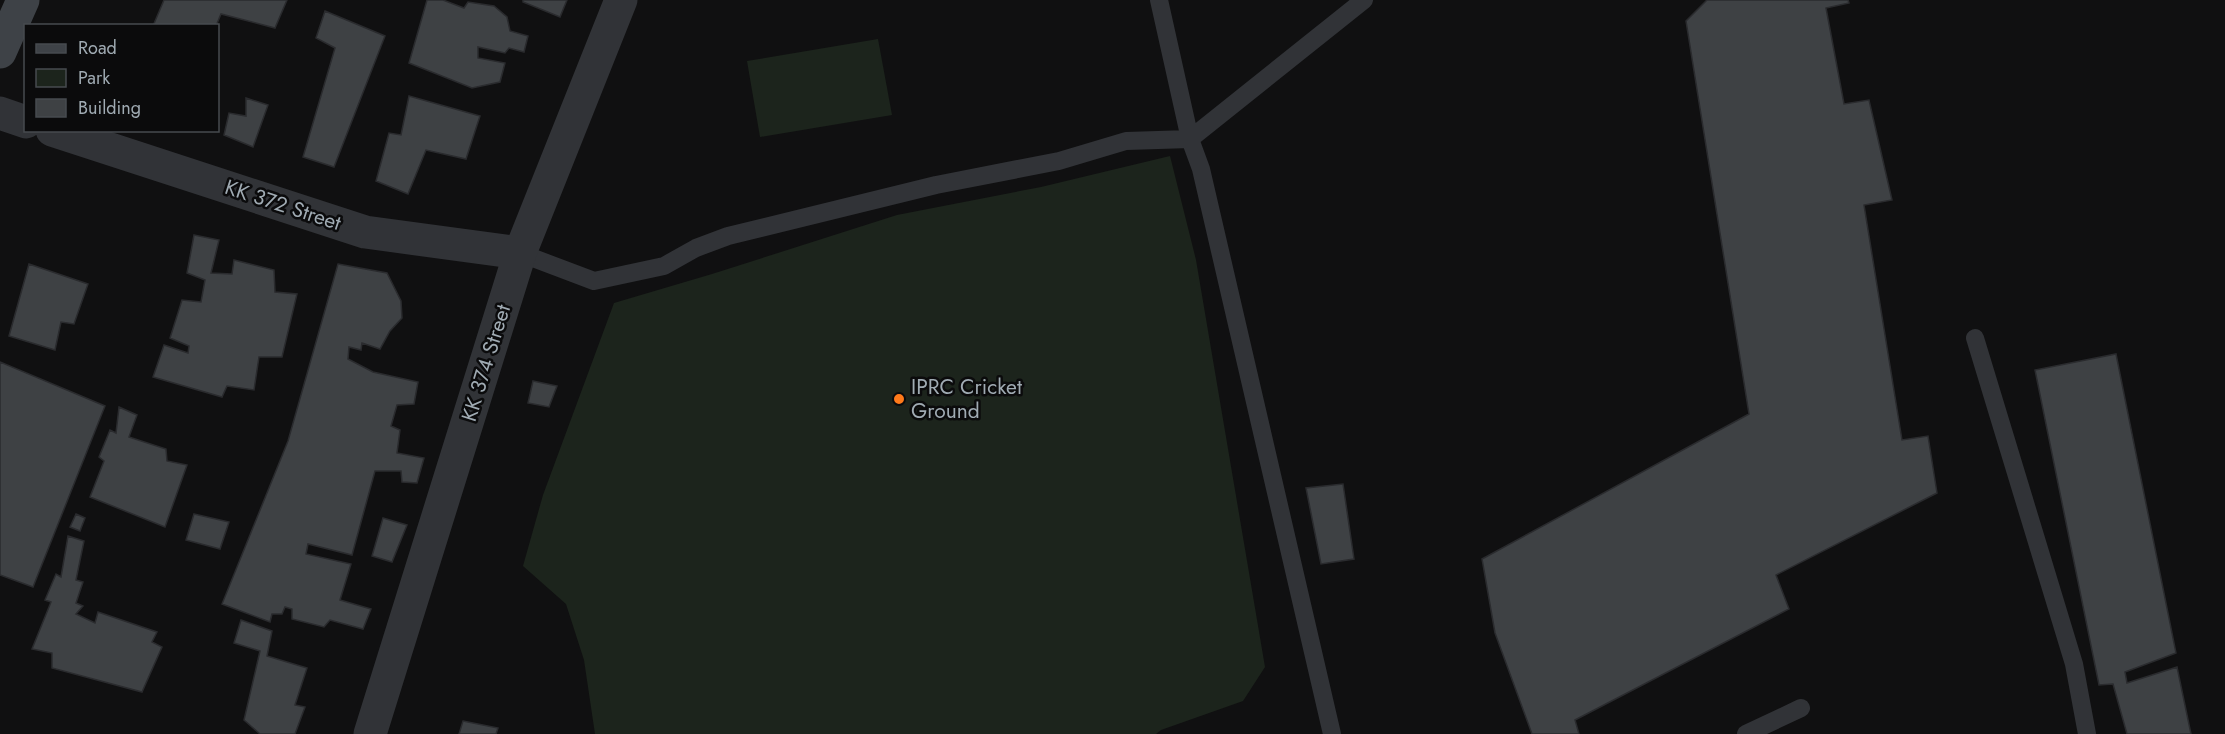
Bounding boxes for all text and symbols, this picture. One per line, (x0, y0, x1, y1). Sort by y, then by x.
legend (24, 24, 219, 132)
text: Road (78, 35, 117, 61)
text: Park (78, 65, 110, 91)
text: Building (78, 95, 141, 121)
street label: KK 372 Street (221, 172, 345, 238)
street label: KK 374 Street (454, 301, 518, 425)
place label: IPRC Cricket Ground (911, 372, 1022, 426)
marker: IPRC Cricket Ground (892, 392, 906, 406)

